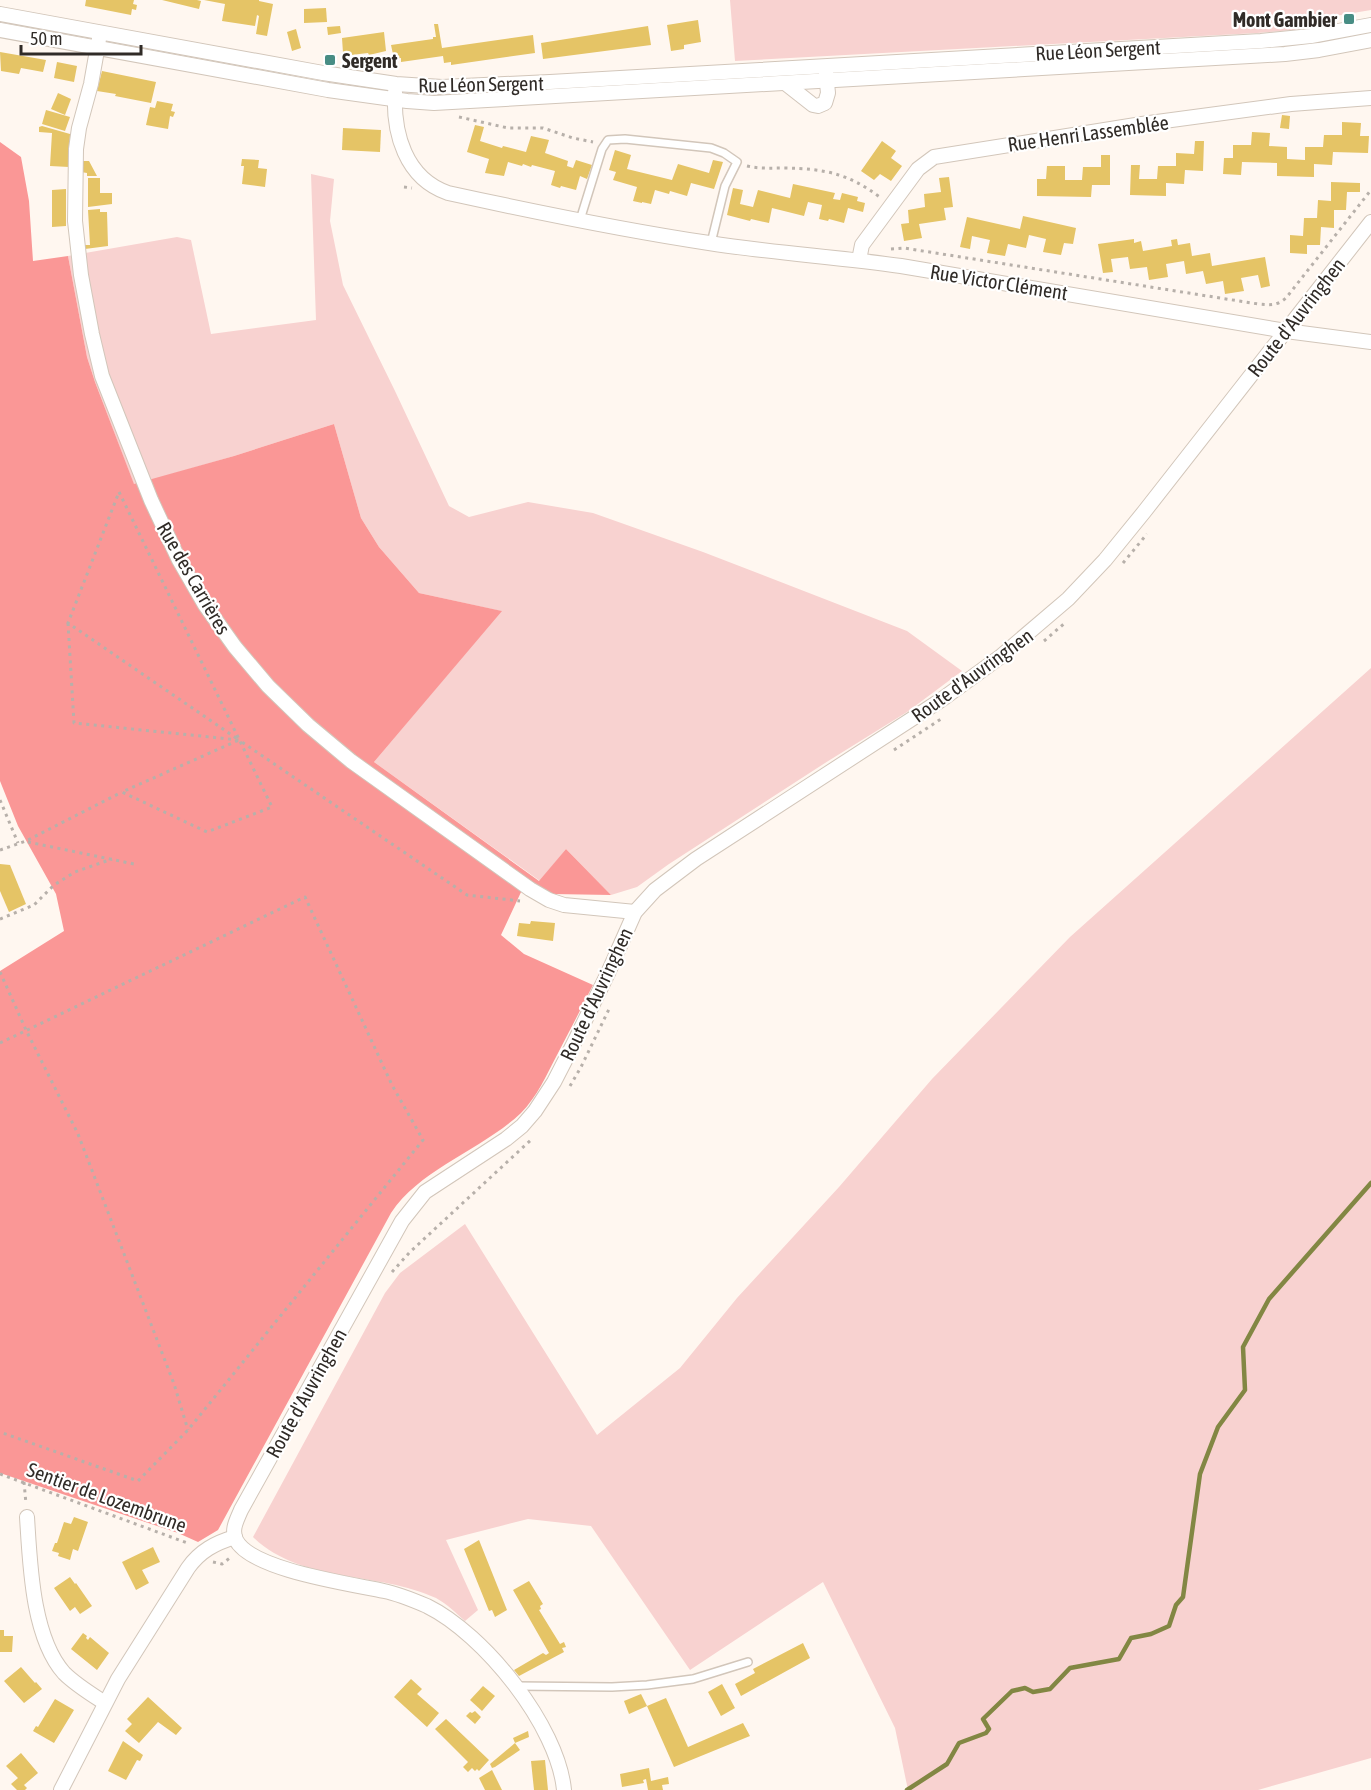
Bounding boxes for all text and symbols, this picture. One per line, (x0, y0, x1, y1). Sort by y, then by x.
place label: Mont Gambier (1233, 8, 1338, 31)
marker: Mont Gambier (1342, 12, 1356, 26)
scale bar (21, 18, 141, 56)
text: 50 m (30, 28, 62, 49)
street label: Rue Léon Sergent (1035, 35, 1162, 65)
place label: Sergent (342, 49, 398, 72)
marker: Sergent (323, 53, 337, 67)
street label: Rue Léon Sergent (418, 71, 544, 97)
street label: Rue Henri Lassemblée (1006, 110, 1170, 156)
street label: Route d'Auvringhen (1243, 253, 1349, 381)
street label: Rue Victor Clément (929, 260, 1070, 304)
street label: Rue des Carrières (153, 518, 235, 638)
street label: Route d'Auvringhen (907, 623, 1037, 727)
street label: Route d'Auvringhen (555, 924, 637, 1064)
street label: Route d'Auvringhen (261, 1324, 351, 1462)
street label: Sentier de Lozembrune (24, 1457, 190, 1537)

